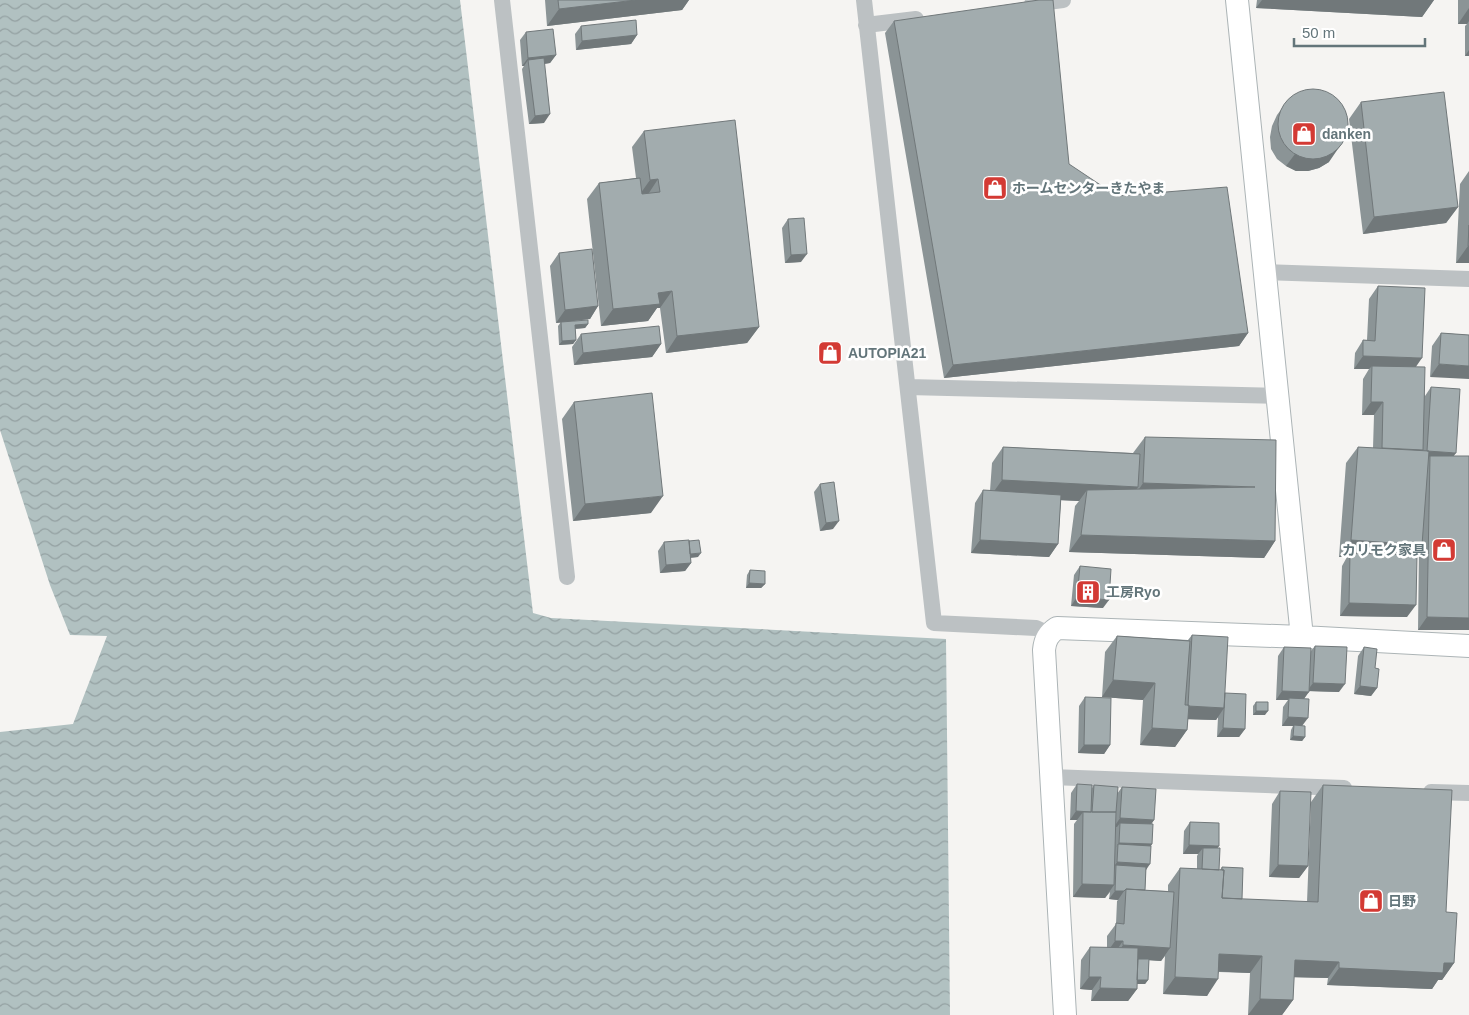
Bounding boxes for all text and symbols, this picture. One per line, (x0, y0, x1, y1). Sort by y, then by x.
scale bar (1294, 15, 1425, 47)
text: 50 m (1302, 24, 1335, 41)
shop icon: danken (1291, 121, 1317, 147)
place label: danken (1322, 126, 1371, 142)
shop icon: ホームセンターきたやま (982, 175, 1008, 201)
place label: ホームセンターきたやま (1012, 180, 1166, 196)
shop icon: AUTOPIA21 (817, 340, 843, 366)
place label: AUTOPIA21 (848, 345, 927, 361)
shop icon: カリモク家具 (1431, 537, 1457, 563)
place label: カリモク家具 (1342, 542, 1426, 558)
building icon: 工房Ryo (1075, 579, 1101, 605)
place label: 工房Ryo (1106, 584, 1160, 600)
shop icon: 日野 (1358, 888, 1384, 914)
place label: 日野 (1388, 893, 1416, 909)

